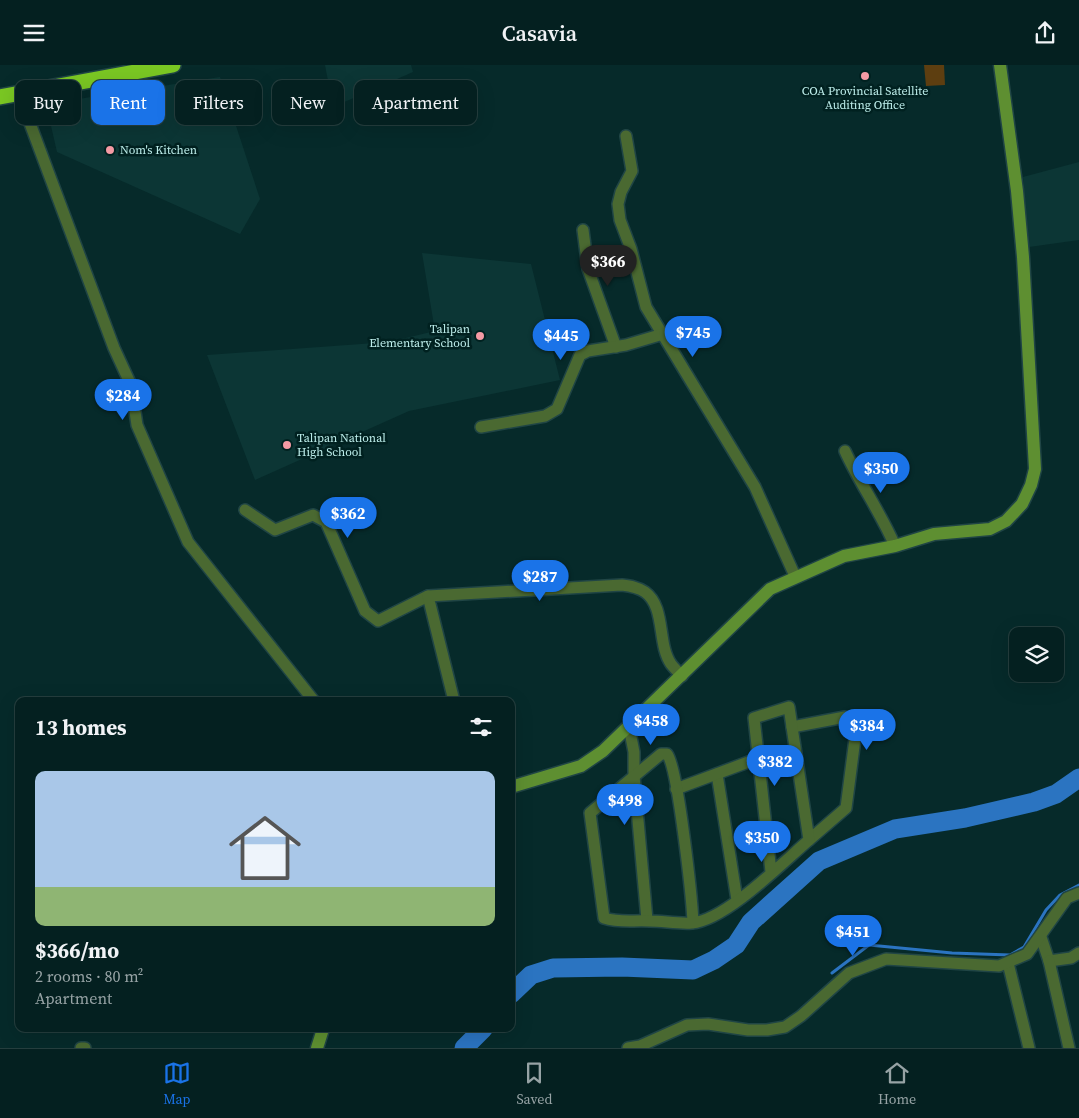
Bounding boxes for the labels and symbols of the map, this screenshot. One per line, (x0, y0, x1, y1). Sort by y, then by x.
marker: COA Provincial Satellite Auditing Office (859, 70, 871, 82)
place label: COA Provincial Satellite Auditing Office (802, 83, 928, 113)
place label: Nom's Kitchen (120, 142, 197, 158)
marker: Nom's Kitchen (104, 144, 116, 156)
pin: $366 (578, 245, 638, 287)
pin: $745 (663, 315, 723, 358)
pin: $445 (531, 319, 591, 361)
place label: Talipan Elementary School (369, 321, 470, 351)
marker: Talipan Elementary School (474, 330, 486, 342)
pin: $284 (93, 379, 153, 421)
place label: Talipan National High School (297, 430, 386, 460)
marker: Talipan National High School (281, 439, 293, 451)
pin: $350 (851, 451, 911, 494)
pin: $362 (318, 497, 378, 539)
pin: $287 (510, 559, 570, 602)
pin: $458 (621, 703, 681, 746)
pin: $384 (837, 709, 897, 751)
pin: $382 (745, 745, 805, 787)
pin: $498 (595, 783, 655, 826)
pin: $350 (732, 821, 792, 863)
pin: $451 (823, 915, 883, 957)

